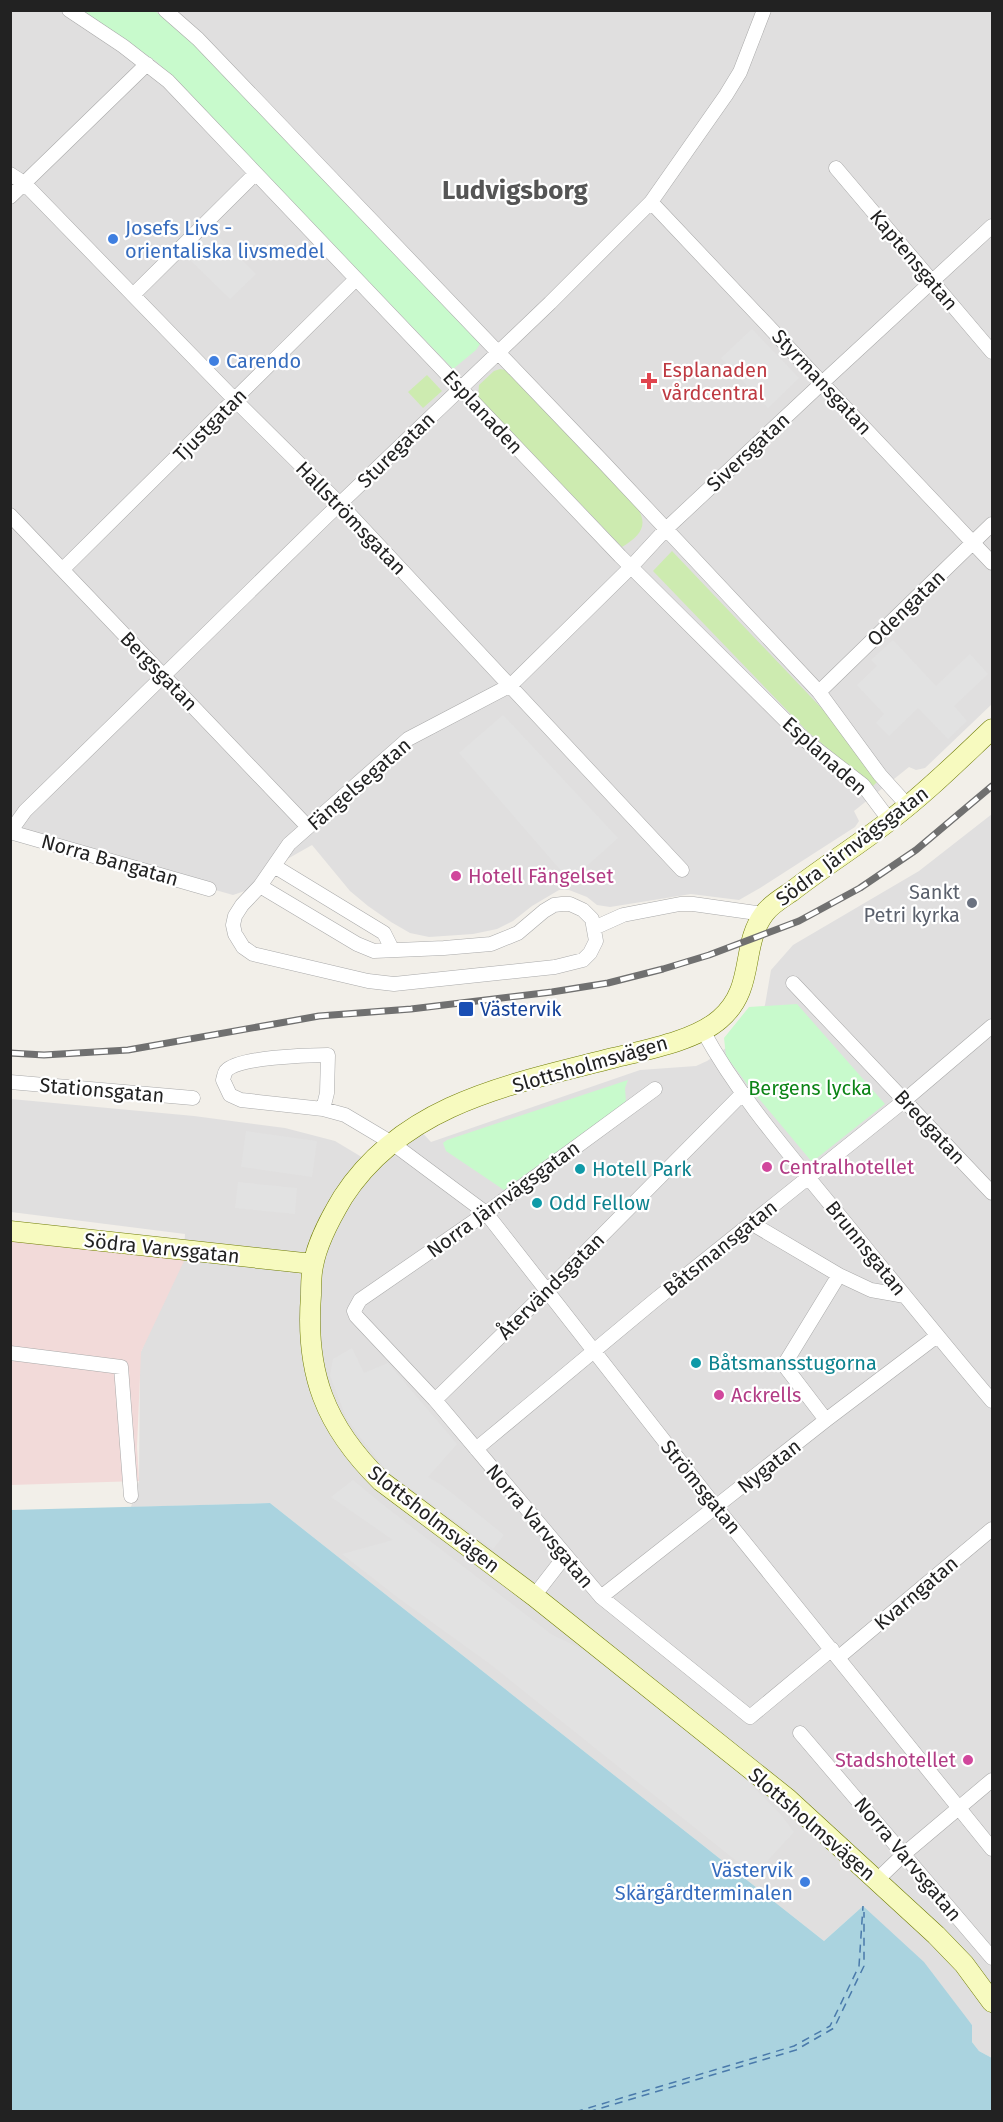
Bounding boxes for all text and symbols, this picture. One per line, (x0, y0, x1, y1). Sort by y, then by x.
district label: Ludvigsborg (442, 175, 589, 206)
street label: Kaptensgatan (865, 205, 963, 315)
place label: Josefs Livs - orientaliska livsmedel (125, 216, 325, 263)
marker: Josefs Livs - orientaliska livsmedel (106, 232, 120, 246)
street label: Styrmansgatan (767, 324, 877, 440)
place label: Carendo (226, 349, 301, 373)
marker: Carendo (207, 354, 221, 368)
place label: Esplanaden vårdcentral (662, 358, 768, 405)
street label: Esplanaden (438, 365, 528, 459)
marker: Esplanaden vårdcentral (640, 372, 658, 390)
street label: Tjustgatan (168, 383, 252, 467)
street label: Sturegatan (352, 407, 440, 493)
street label: Siversgatan (702, 408, 794, 496)
street label: Hallströmsgatan (291, 456, 411, 580)
street label: Odengatan (862, 565, 950, 651)
street label: Bergsgatan (115, 626, 203, 716)
street label: Esplanaden (778, 712, 872, 800)
street label: Fängelsegatan (302, 733, 416, 835)
street label: Södra Järnvägsgatan (771, 781, 933, 911)
street label: Norra Bangatan (39, 829, 181, 891)
place label: Hotell Fängelset (468, 864, 614, 888)
marker: Hotell Fängelset (449, 869, 463, 883)
place label: Sankt Petri kyrka (864, 880, 961, 927)
marker: Sankt Petri kyrka (965, 896, 979, 910)
place label: Västervik (480, 997, 562, 1021)
marker: Västervik (457, 1000, 475, 1018)
street label: Slottsholmsvägen (510, 1030, 670, 1098)
street label: Stationsgatan (39, 1073, 165, 1107)
park label: Bergens lycka (748, 1076, 872, 1100)
street label: Bredgatan (890, 1085, 970, 1169)
street label: Norra Järnvägsgatan (422, 1136, 584, 1262)
place label: Centralhotellet (779, 1155, 915, 1179)
place label: Hotell Park (592, 1157, 692, 1181)
marker: Centralhotellet (760, 1160, 774, 1174)
marker: Hotell Park (573, 1162, 587, 1176)
place label: Odd Fellow (549, 1191, 650, 1215)
street label: Båtsmansgatan (658, 1195, 782, 1301)
marker: Odd Fellow (530, 1196, 544, 1210)
street label: Brunnsgatan (821, 1196, 911, 1300)
street label: Återvändsgatan (492, 1227, 609, 1344)
street label: Södra Varvsgatan (83, 1228, 241, 1268)
place label: Båtsmansstugorna (708, 1351, 877, 1375)
marker: Båtsmansstugorna (689, 1356, 703, 1370)
place label: Ackrells (731, 1383, 801, 1407)
marker: Ackrells (712, 1388, 726, 1402)
street label: Nygatan (732, 1434, 806, 1498)
street label: Strömsgatan (656, 1435, 746, 1539)
street label: Norra Varvsgatan (481, 1459, 599, 1593)
street label: Slottsholmsvägen (363, 1460, 505, 1578)
street label: Kvarngatan (869, 1551, 963, 1635)
place label: Stadshotellet (835, 1748, 957, 1772)
marker: Stadshotellet (961, 1753, 975, 1767)
street label: Slottsholmsvägen (744, 1762, 880, 1886)
street label: Norra Varvsgatan (849, 1792, 967, 1926)
place label: Västervik Skärgårdterminalen (615, 1858, 794, 1905)
marker: Västervik Skärgårdterminalen (798, 1875, 812, 1889)

